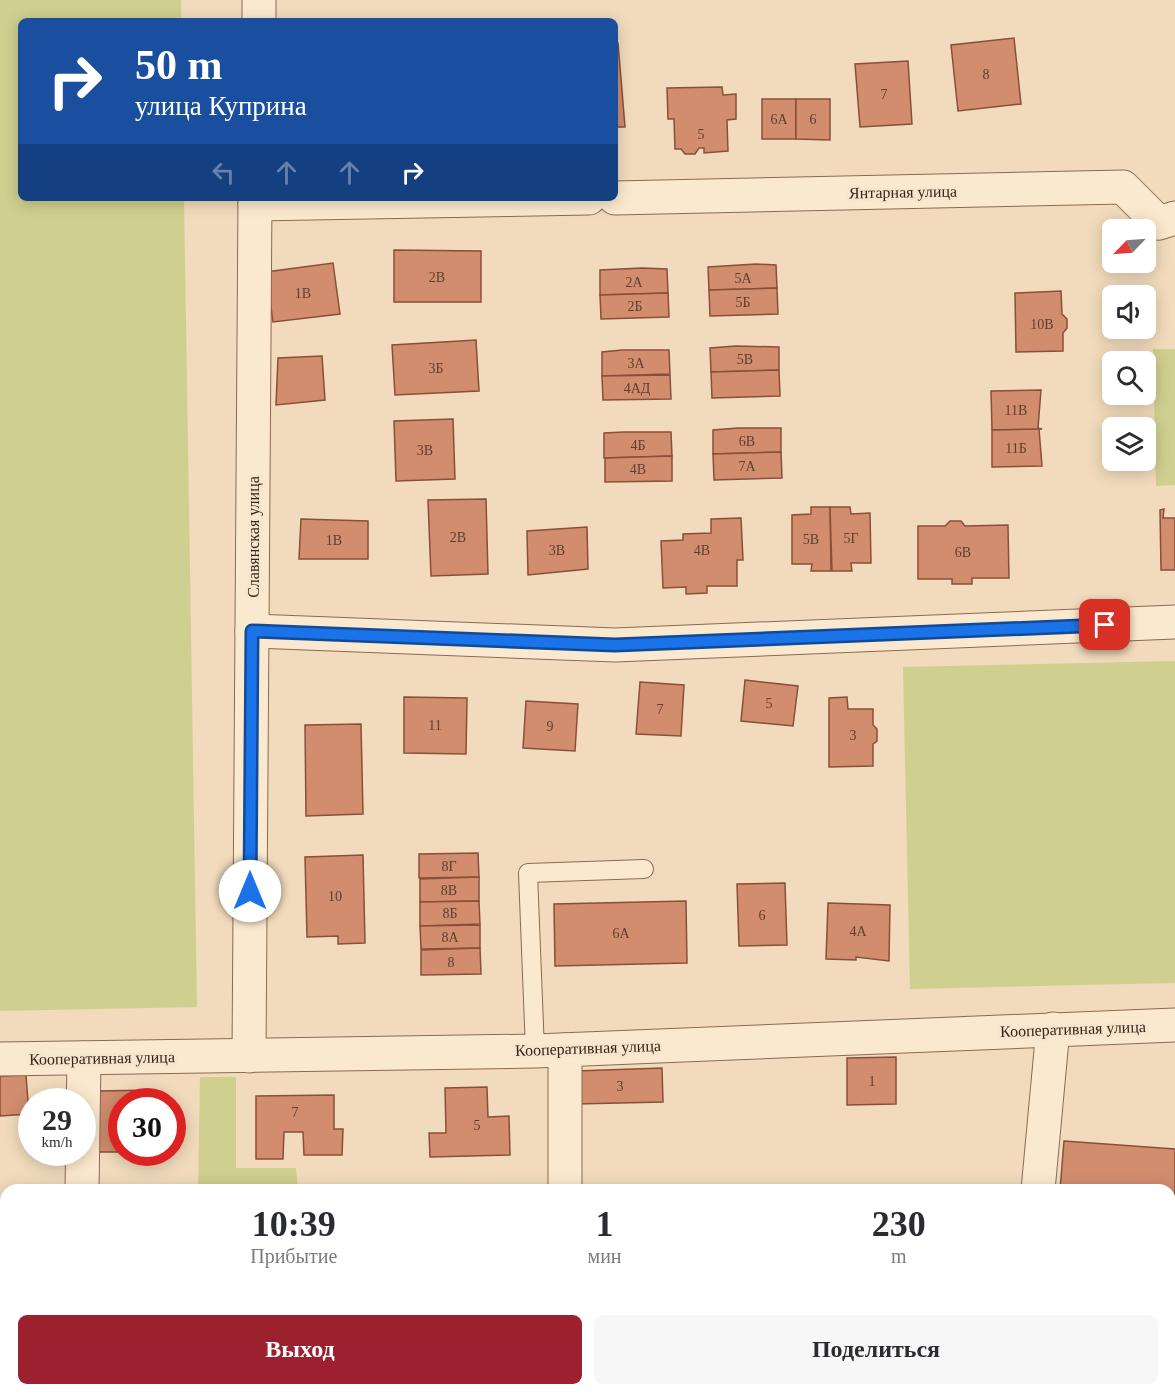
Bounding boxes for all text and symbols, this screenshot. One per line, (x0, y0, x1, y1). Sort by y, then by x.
icon: right (36, 42, 114, 120)
text: 50 m (135, 42, 223, 88)
house number: 8 (983, 67, 990, 82)
house number: 7 (881, 87, 888, 102)
text: улица Куприна (135, 91, 307, 121)
house number: 6А (770, 112, 788, 127)
house number: 6 (810, 112, 817, 127)
house number: 5 (698, 127, 705, 142)
icon: left (207, 156, 240, 189)
icon: ahead (270, 156, 303, 189)
icon: ahead (333, 156, 366, 189)
icon: right (396, 156, 429, 189)
street label: Янтарная улица (849, 183, 957, 202)
north arrow (1102, 219, 1156, 273)
map controls (1102, 219, 1156, 471)
house number: 2В (429, 270, 445, 285)
house number: 5А (734, 271, 752, 286)
house number: 2А (625, 275, 643, 290)
button: sound (1102, 285, 1156, 339)
house number: 1В (295, 286, 311, 301)
house number: 5Б (735, 295, 751, 310)
house number: 2Б (627, 299, 643, 314)
house number: 10В (1030, 317, 1054, 332)
button: search (1102, 351, 1156, 405)
house number: 5В (737, 352, 753, 367)
house number: 3А (627, 356, 645, 371)
house number: 3Б (428, 361, 444, 376)
house number: 4АД (624, 381, 651, 396)
house number: 11В (1005, 403, 1027, 418)
button: layers (1102, 417, 1156, 471)
house number: 6В (739, 434, 755, 449)
house number: 4Б (630, 438, 646, 453)
house number: 11Б (1005, 441, 1027, 456)
house number: 3В (417, 443, 433, 458)
house number: 7А (738, 459, 756, 474)
house number: 4В (630, 462, 646, 477)
street label: Славянская улица (245, 476, 263, 598)
house number: 2В (450, 530, 466, 545)
house number: 5Г (843, 531, 859, 546)
house number: 5В (803, 532, 819, 547)
house number: 1В (326, 533, 342, 548)
house number: 3В (549, 543, 565, 558)
house number: 4В (694, 543, 710, 558)
house number: 6В (955, 545, 971, 560)
pin (1079, 599, 1130, 650)
icon: arrive (1088, 608, 1121, 641)
house number: 5 (766, 696, 773, 711)
house number: 7 (657, 702, 664, 717)
house number: 11 (428, 718, 442, 733)
house number: 9 (547, 719, 554, 734)
house number: 3 (850, 728, 857, 743)
position arrow (218, 859, 282, 923)
house number: 8Г (441, 859, 457, 874)
house number: 8В (441, 883, 457, 898)
house number: 10 (328, 889, 342, 904)
house number: 8Б (442, 906, 458, 921)
house number: 6 (759, 908, 766, 923)
house number: 4А (849, 924, 867, 939)
house number: 6А (612, 926, 630, 941)
house number: 8А (441, 930, 459, 945)
house number: 8 (448, 955, 455, 970)
street label: Кооперативная улица (1000, 1018, 1146, 1041)
street label: Кооперативная улица (515, 1037, 661, 1060)
street label: Кооперативная улица (29, 1048, 175, 1069)
house number: 1 (869, 1074, 876, 1089)
house number: 3 (617, 1079, 624, 1094)
speed limit sign: 30 (108, 1088, 186, 1166)
text: 29 (42, 1103, 72, 1136)
house number: 7 (292, 1105, 299, 1120)
house number: 5 (474, 1118, 481, 1133)
text: km/h (42, 1134, 72, 1150)
text: 10:39 (252, 1204, 336, 1244)
text: 1 (596, 1204, 614, 1244)
text: 230 (872, 1204, 926, 1244)
text: Прибытие (250, 1245, 337, 1267)
text: мин (588, 1245, 622, 1267)
text: m (891, 1245, 907, 1267)
button: Выход (18, 1315, 582, 1384)
button: Поделиться (594, 1315, 1158, 1384)

